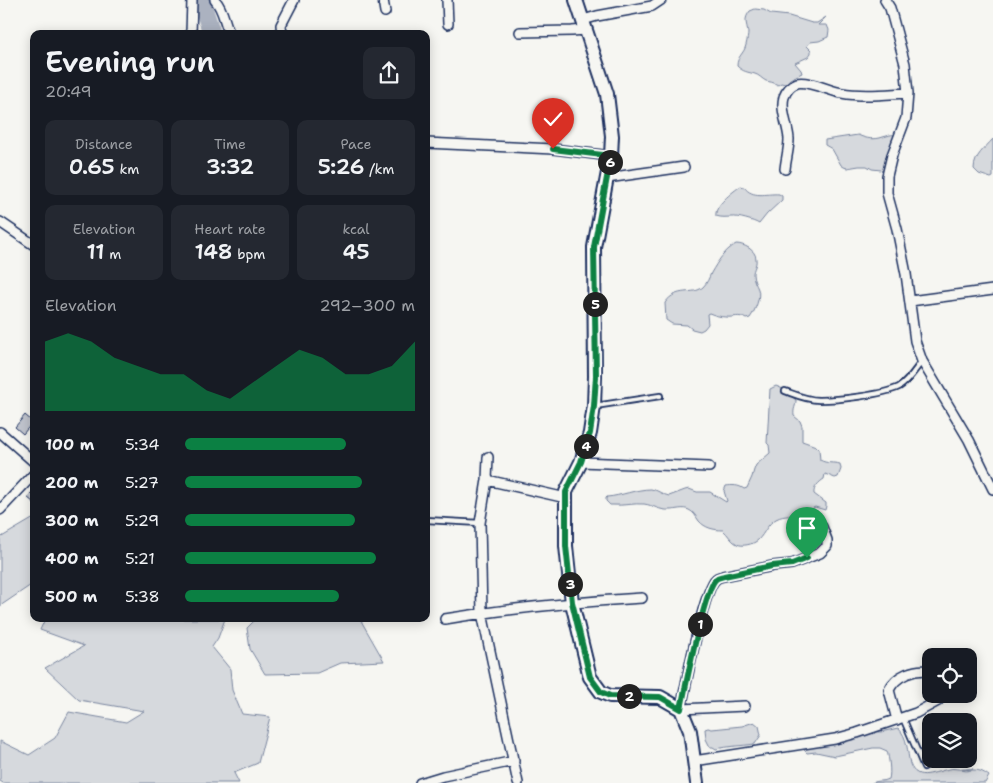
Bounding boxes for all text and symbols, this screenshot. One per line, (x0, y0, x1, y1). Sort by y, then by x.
text: Evening run (45, 43, 215, 81)
button: share (363, 47, 415, 99)
text: 20:49 (45, 81, 92, 102)
pin (532, 98, 574, 149)
icon: check (539, 105, 567, 133)
text: Distance (75, 135, 133, 153)
text: Time (214, 135, 246, 153)
text: Pace (341, 135, 371, 153)
pin: 6 (598, 150, 622, 174)
text: 0.65 (69, 153, 115, 181)
text: 3:32 (206, 153, 254, 181)
text: 5:26 (318, 153, 365, 181)
text: 6 (606, 153, 615, 171)
text: km (115, 160, 139, 178)
text: /km (365, 160, 394, 178)
text: Elevation (73, 220, 135, 238)
text: Heart rate (194, 220, 266, 238)
text: kcal (342, 220, 370, 238)
text: 11 (87, 238, 105, 266)
text: 148 (195, 238, 232, 266)
text: 45 (342, 238, 370, 266)
text: m (105, 245, 121, 263)
text: bpm (232, 245, 265, 263)
pin: 5 (582, 292, 608, 316)
text: Elevation (45, 295, 117, 316)
text: 292–300 m (319, 295, 415, 316)
text: 5 (591, 295, 600, 313)
text: 100 m (45, 434, 94, 455)
text: 5:34 (125, 434, 160, 455)
pin: 4 (574, 434, 598, 458)
text: 4 (582, 437, 591, 455)
text: 200 m (45, 472, 98, 493)
text: 5:27 (125, 472, 159, 493)
pin (786, 507, 828, 558)
text: 300 m (45, 510, 99, 531)
text: 5:29 (125, 510, 159, 531)
icon: arrive (793, 514, 821, 542)
text: 400 m (45, 548, 99, 569)
text: 5:21 (125, 548, 155, 569)
pin: 3 (558, 572, 582, 596)
text: 3 (566, 575, 575, 593)
text: 500 m (45, 586, 97, 607)
text: 5:38 (125, 586, 160, 607)
pin: 1 (688, 612, 712, 636)
text: 1 (697, 615, 704, 633)
map controls (922, 648, 977, 768)
button: locate (922, 648, 977, 703)
pin: 2 (616, 684, 642, 708)
text: 2 (625, 687, 634, 705)
button: layers (922, 713, 977, 768)

